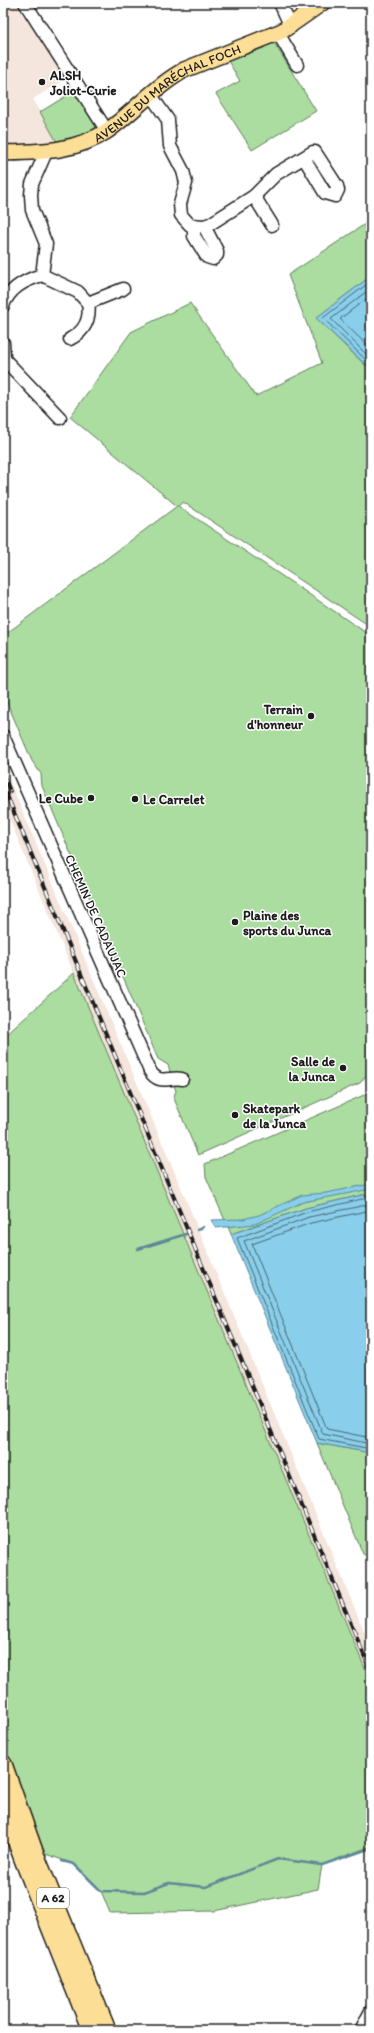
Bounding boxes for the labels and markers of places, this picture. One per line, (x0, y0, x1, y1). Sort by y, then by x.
place label: ALSH Joliot-Curie (49, 68, 117, 98)
marker: ALSH Joliot-Curie (37, 77, 47, 87)
place label: Terrain d'honneur (247, 702, 304, 732)
marker: Terrain d'honneur (306, 711, 316, 721)
place label: Le Cube (39, 791, 83, 806)
place label: Le Carrelet (143, 792, 205, 807)
marker: Le Cube (86, 793, 96, 803)
marker: Le Carrelet (130, 794, 140, 804)
place label: Plaine des sports du Junca (243, 908, 332, 939)
marker: Plaine des sports du Junca (230, 917, 240, 927)
place label: Salle de la Junca (288, 1054, 335, 1084)
marker: Salle de la Junca (338, 1063, 348, 1073)
place label: Skatepark de la Junca (243, 1101, 306, 1131)
marker: Skatepark de la Junca (230, 1110, 240, 1120)

